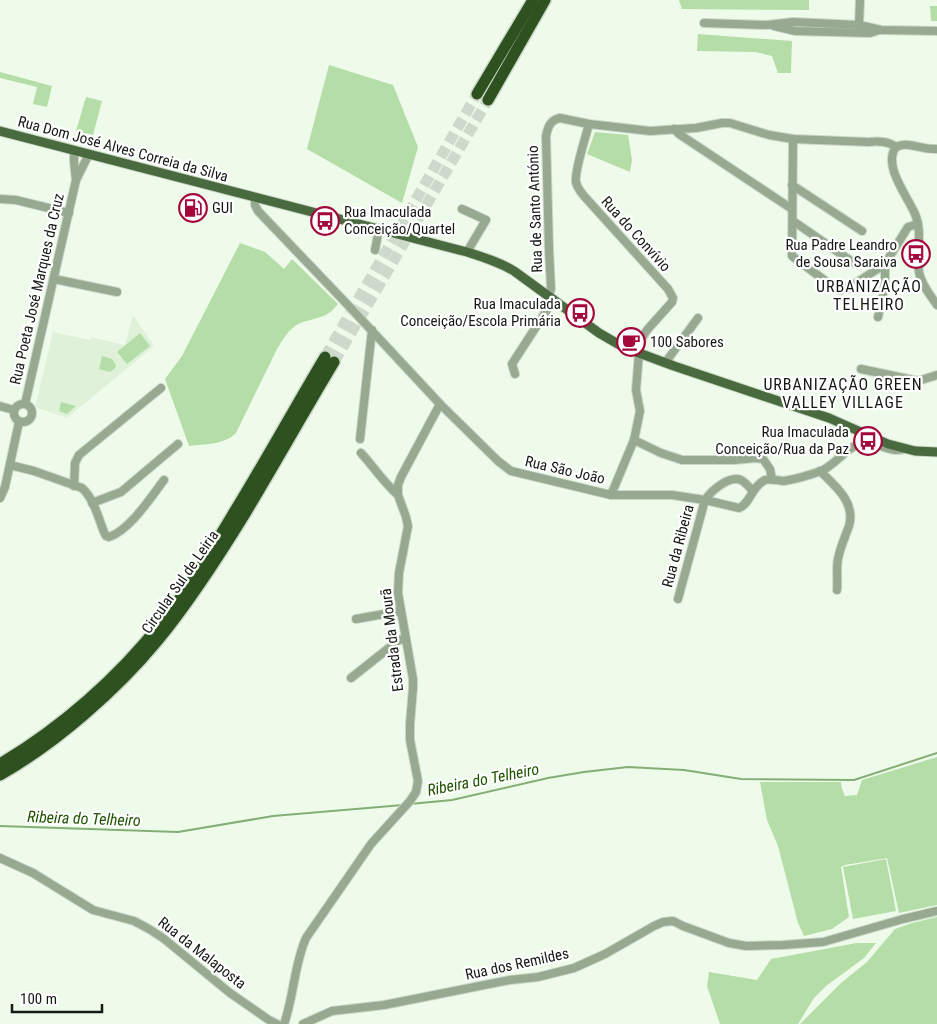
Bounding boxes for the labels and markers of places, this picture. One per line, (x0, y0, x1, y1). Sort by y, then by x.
fuel station icon: GUI (178, 193, 208, 223)
place label: GUI (212, 199, 233, 217)
place label: Rua Imaculada Conceição/Quartel (344, 203, 455, 238)
bus stop icon: Rua Imaculada Conceição/Quartel (310, 206, 340, 236)
place label: Rua Padre Leandro de Sousa Saraiva (785, 236, 897, 271)
bus stop icon: Rua Padre Leandro de Sousa Saraiva (901, 239, 931, 269)
place label: Rua Imaculada Conceição/Escola Primária (400, 295, 561, 330)
bus stop icon: Rua Imaculada Conceição/Escola Primária (565, 298, 595, 328)
cafe icon: 100 Sabores (616, 327, 646, 357)
place label: 100 Sabores (650, 333, 724, 351)
place label: Rua Imaculada Conceição/Rua da Paz (715, 423, 849, 458)
bus stop icon: Rua Imaculada Conceição/Rua da Paz (853, 426, 883, 456)

